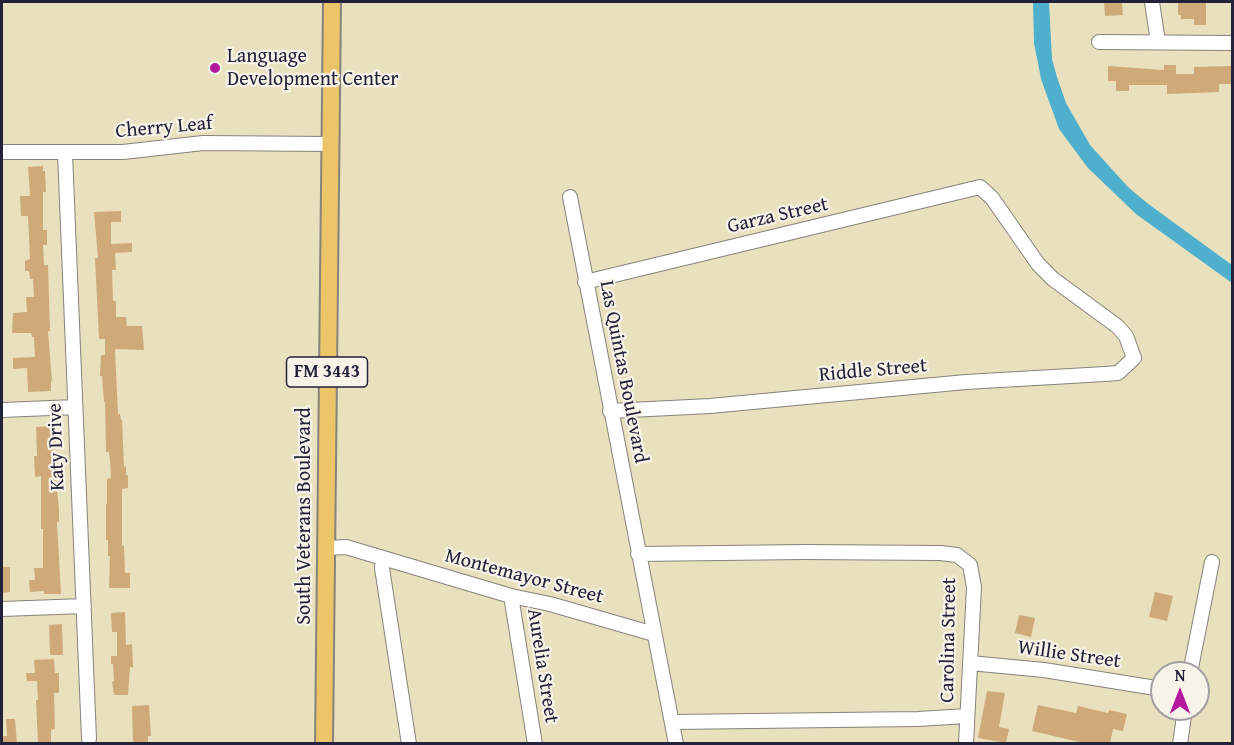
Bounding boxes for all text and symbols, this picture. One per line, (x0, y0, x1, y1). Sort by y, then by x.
place label: Language Development Center (227, 45, 399, 92)
marker: Language Development Center (208, 61, 222, 75)
street label: Cherry Leaf (114, 112, 214, 144)
street label: Garza Street (725, 193, 831, 239)
street label: Las Quintas Boulevard (594, 279, 652, 465)
street label: Riddle Street (818, 354, 928, 388)
road number: FM 3443 (286, 357, 368, 387)
street label: Katy Drive (43, 403, 71, 491)
street label: South Veterans Boulevard (293, 407, 317, 625)
street label: Montemayor Street (442, 544, 606, 610)
street label: Carolina Street (936, 577, 962, 703)
street label: Aurelia Street (521, 607, 563, 725)
street label: Willie Street (1016, 636, 1122, 674)
north arrow (1150, 661, 1210, 721)
text: N (1175, 663, 1185, 687)

